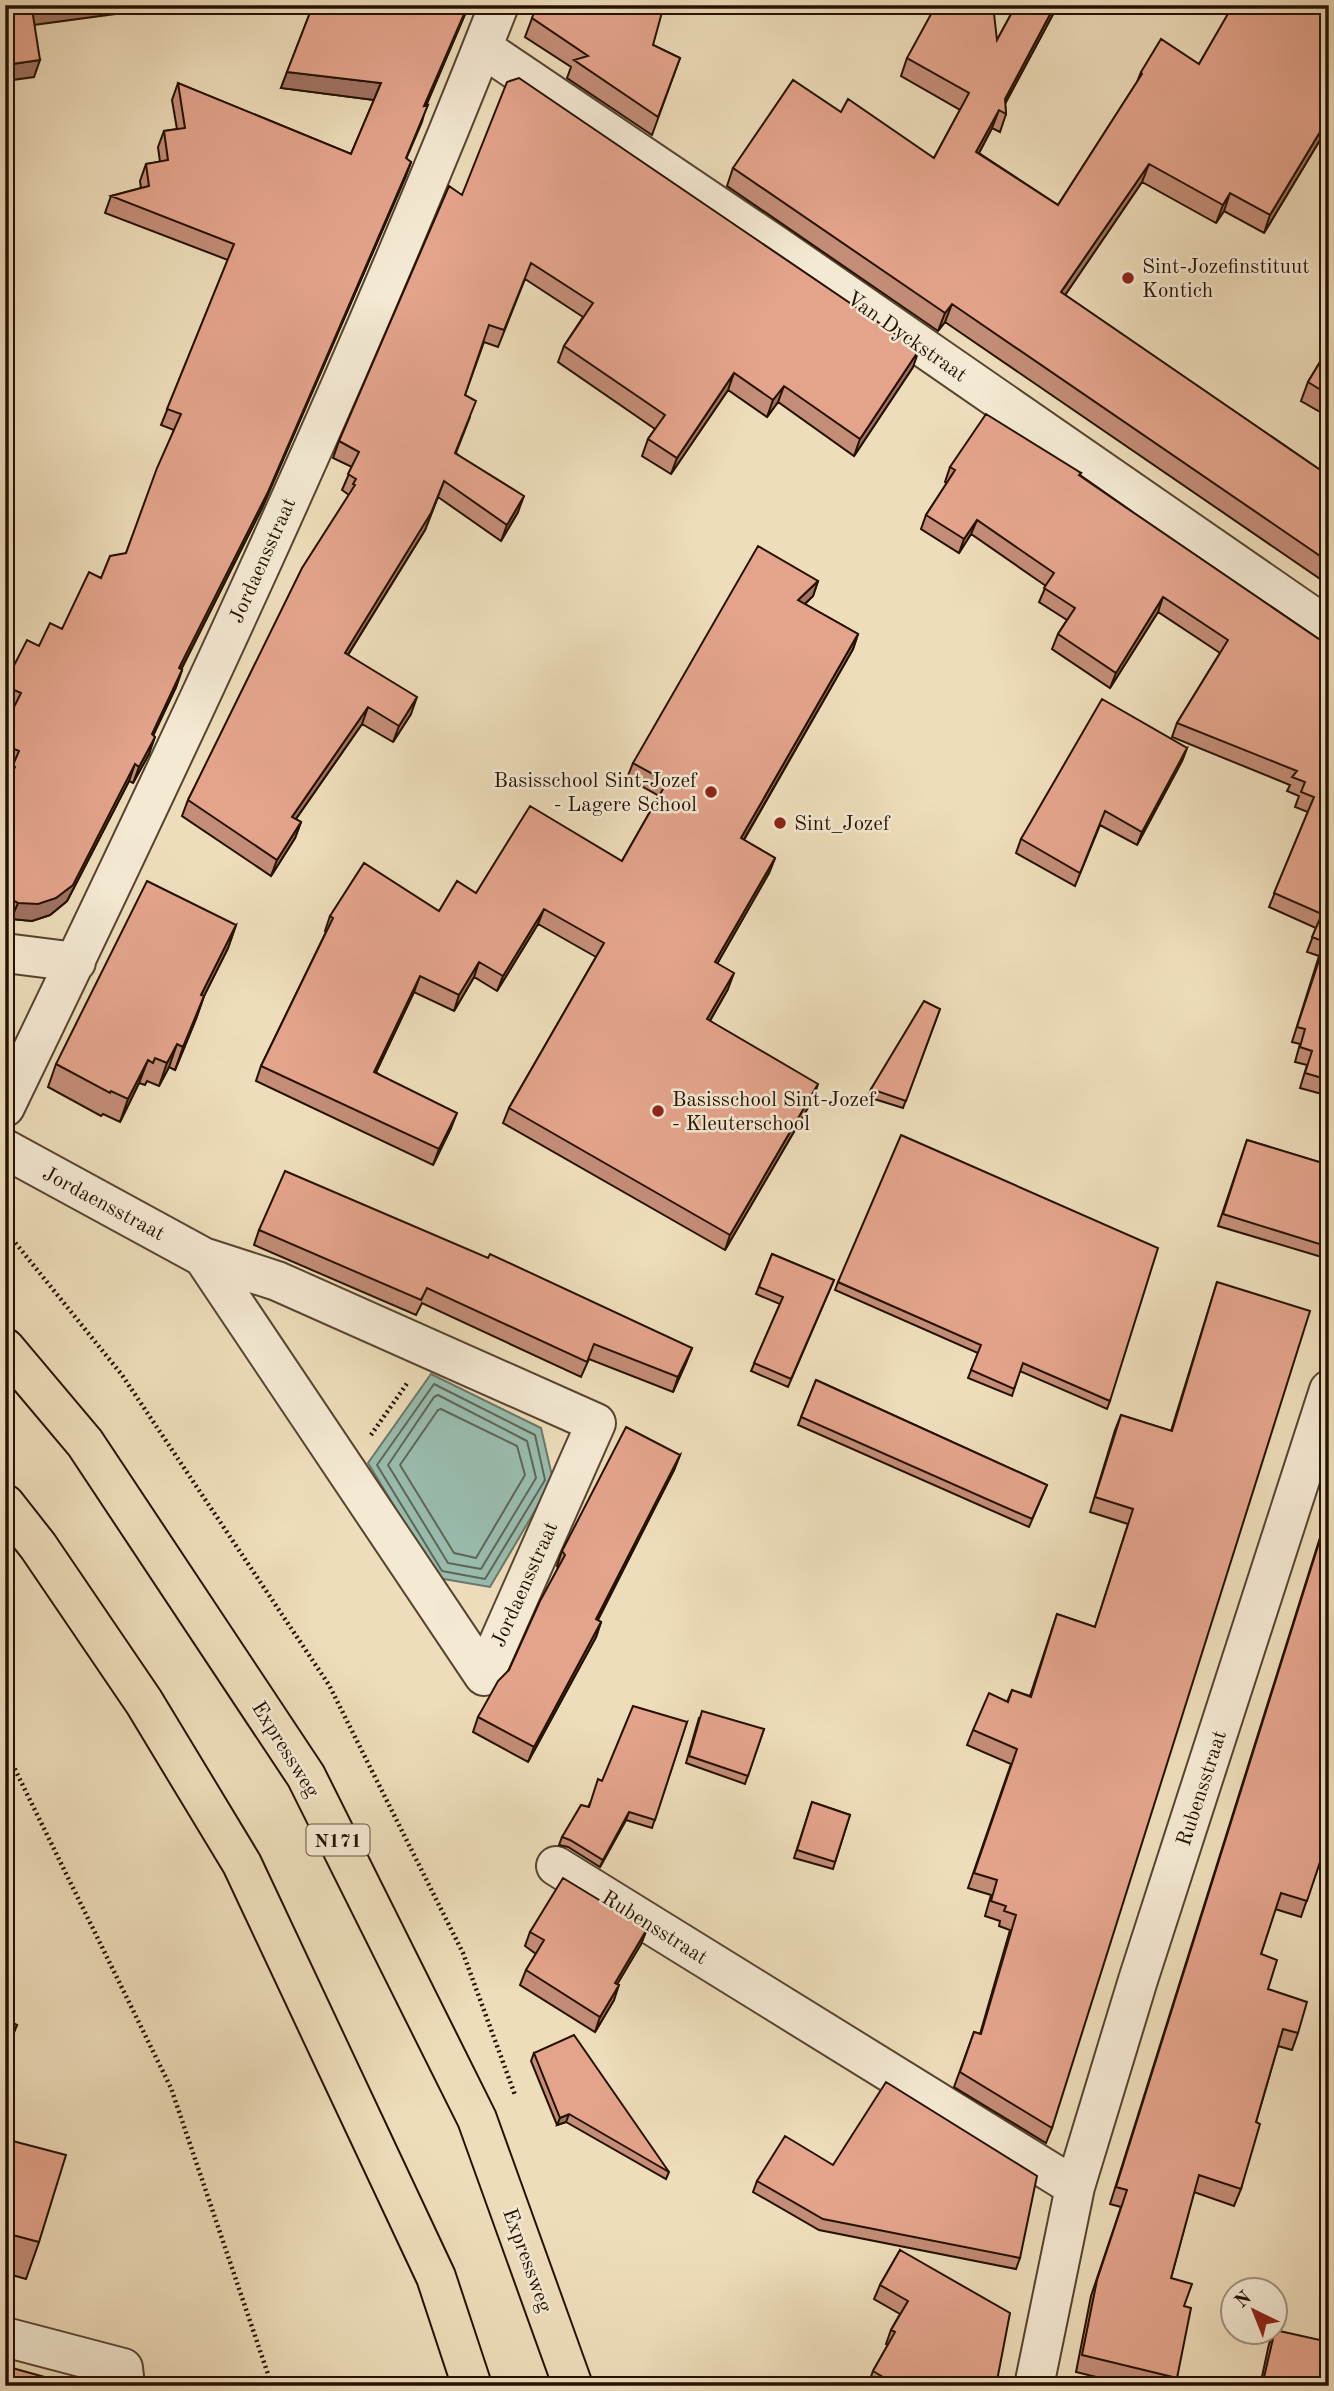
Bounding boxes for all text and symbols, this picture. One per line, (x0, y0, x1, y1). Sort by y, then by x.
place label: Sint-Jozefinstituut Kontich (1142, 257, 1310, 302)
marker: Sint-Jozefinstituut Kontich (1120, 270, 1136, 286)
street label: Van Dyckstraat (842, 288, 970, 387)
street label: Jordaensstraat (226, 495, 300, 627)
place label: Basisschool Sint-Jozef - Lagere School (493, 771, 698, 816)
marker: Basisschool Sint-Jozef - Lagere School (703, 784, 719, 800)
place label: Sint_Jozef (794, 814, 891, 835)
marker: Sint_Jozef (772, 815, 788, 831)
place label: Basisschool Sint-Jozef - Kleuterschool (672, 1090, 877, 1135)
marker: Basisschool Sint-Jozef - Kleuterschool (650, 1103, 666, 1119)
street label: Jordaensstraat (39, 1163, 168, 1245)
street label: Jordaensstraat (488, 1519, 562, 1651)
street label: Expressweg (247, 1698, 323, 1802)
street label: Rubensstraat (1174, 1728, 1231, 1849)
road number: N171 (306, 1824, 370, 1856)
street label: Rubensstraat (598, 1887, 711, 1969)
street label: Expressweg (498, 2206, 555, 2316)
north arrow (1218, 2276, 1288, 2346)
text: N (1232, 2288, 1256, 2312)

